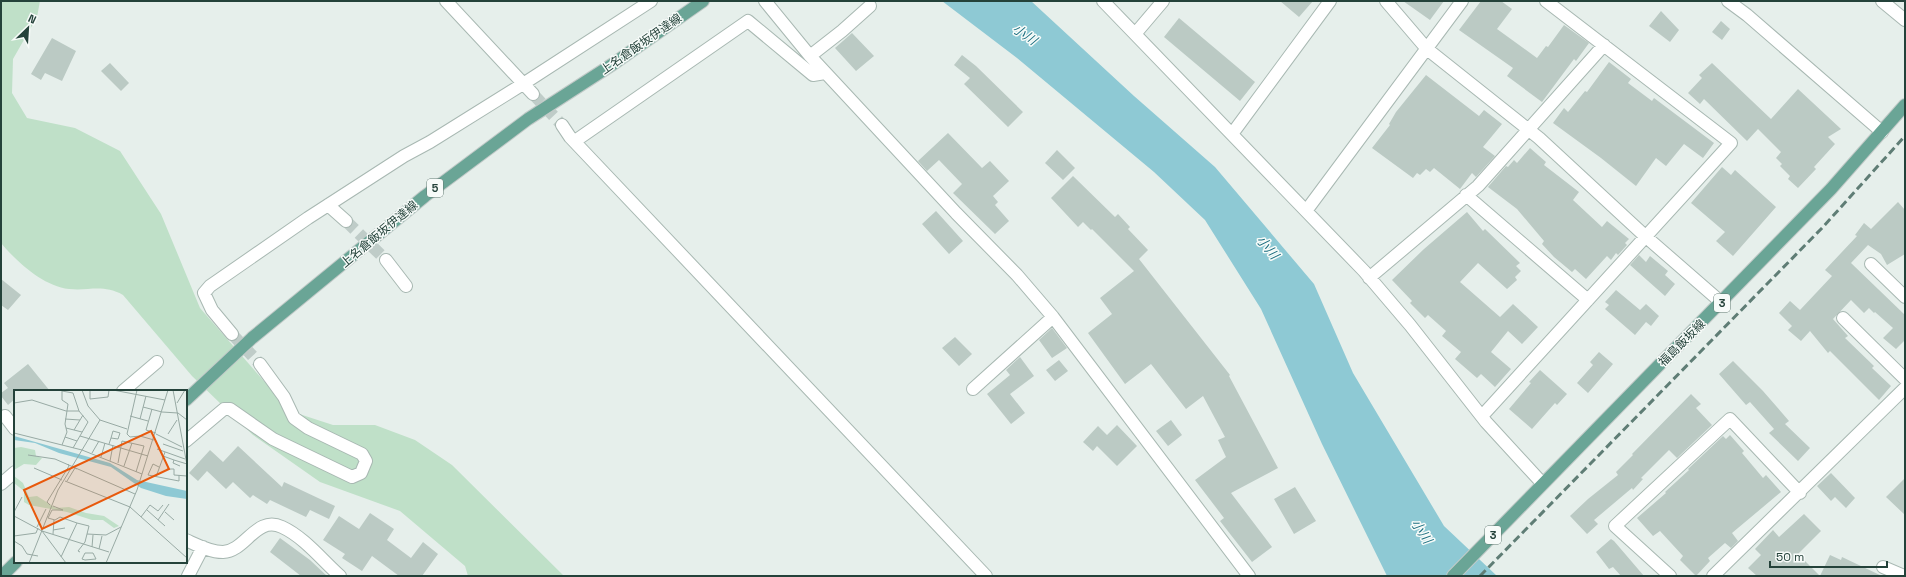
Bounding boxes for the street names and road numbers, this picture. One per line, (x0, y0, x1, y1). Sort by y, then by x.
street label: 上名倉飯坂伊達線 (597, 10, 685, 78)
road number: 5 (427, 179, 443, 197)
street label: 上名倉飯坂伊達線 (337, 197, 421, 271)
road number: 3 (1714, 294, 1730, 312)
street label: 福島飯坂線 (1655, 316, 1709, 370)
road number: 3 (1485, 526, 1501, 544)

